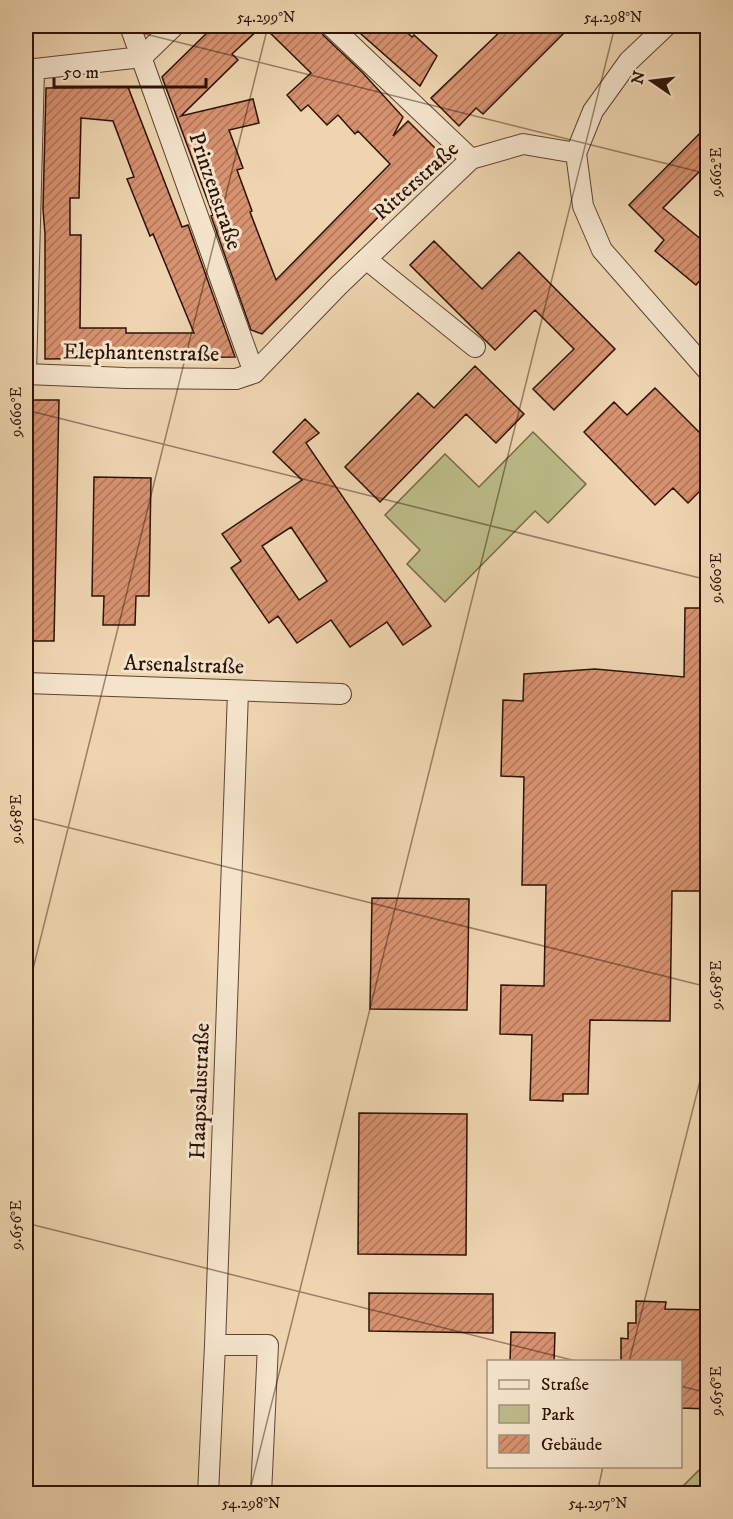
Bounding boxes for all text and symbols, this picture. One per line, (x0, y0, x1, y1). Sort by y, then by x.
text: 54.299°N (237, 8, 295, 27)
text: 54.298°N (584, 8, 642, 27)
scale bar (54, 51, 206, 89)
north arrow (622, 51, 682, 111)
text: 50 m (63, 62, 99, 84)
text: N (627, 69, 650, 86)
street label: Prinzenstraße (182, 129, 248, 253)
street label: Ritterstraße (368, 136, 464, 226)
text: 9.662°E (707, 147, 726, 198)
street label: Elephantenstraße (63, 338, 219, 368)
text: 9.660°E (7, 387, 26, 438)
text: 9.660°E (707, 553, 726, 604)
street label: Arsenalstraße (123, 649, 245, 681)
text: 9.658°E (7, 794, 26, 845)
text: 9.658°E (707, 960, 726, 1011)
street label: Haapsalustraße (184, 1022, 216, 1160)
text: 9.656°E (7, 1200, 26, 1251)
legend (487, 1360, 682, 1468)
text: 9.656°E (707, 1366, 726, 1417)
text: Straße (541, 1374, 589, 1396)
text: Park (541, 1404, 575, 1426)
text: Gebäude (541, 1434, 602, 1456)
text: 54.298°N (222, 1494, 280, 1513)
text: 54.297°N (568, 1494, 628, 1513)

